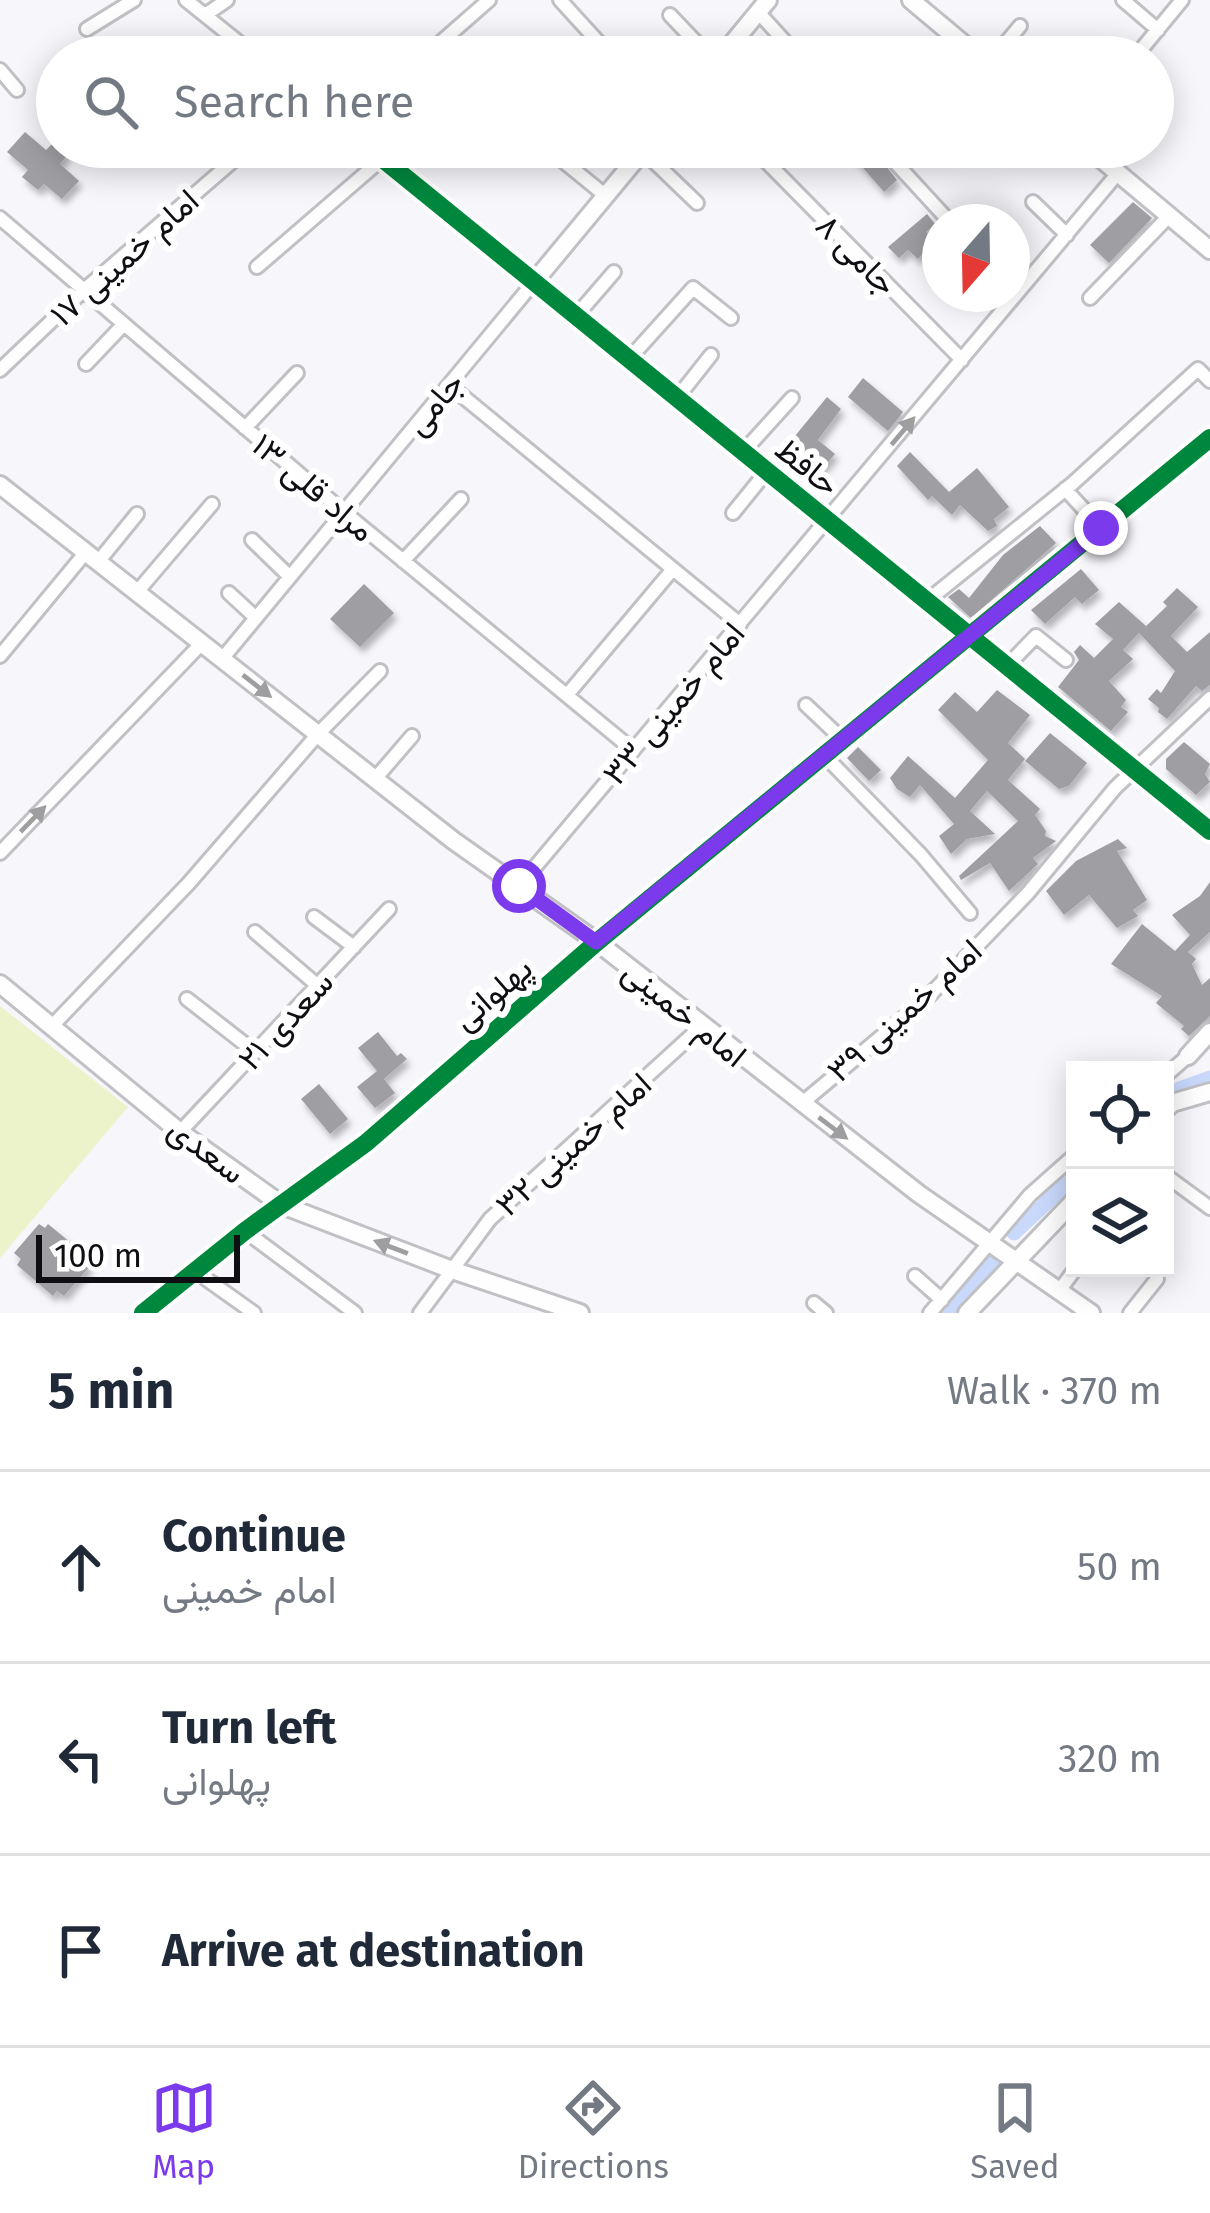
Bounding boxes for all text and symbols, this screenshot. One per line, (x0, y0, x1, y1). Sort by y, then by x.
search box (36, 36, 1174, 168)
icon: search (78, 69, 144, 135)
text: Search here (174, 75, 414, 129)
street label: امام خمینی ۱۷ (42, 181, 208, 335)
north arrow (922, 204, 1030, 312)
street label: جامی ۸ (807, 206, 905, 304)
street label: جامی (397, 364, 473, 443)
one-way arrow (889, 416, 915, 446)
street label: مراد قلی ۱۳ (244, 425, 383, 550)
street label: حافظ (767, 429, 848, 505)
route end (1074, 501, 1128, 555)
street label: امام خمینی ۳۳ (594, 614, 754, 794)
one-way arrow (242, 673, 273, 698)
one-way arrow (18, 805, 46, 834)
route start (492, 859, 546, 913)
street label: امام خمینی ۳۹ (819, 931, 991, 1091)
street label: پهلوانی (445, 948, 542, 1041)
street label: امام خمینی (614, 952, 754, 1077)
street label: سعدی ۲۱ (230, 963, 342, 1079)
map controls (1066, 1061, 1174, 1277)
button: locate (1066, 1061, 1174, 1169)
street label: امام خمینی ۳۲ (488, 1064, 660, 1226)
street label: سعدی (160, 1109, 253, 1193)
one-way arrow (817, 1116, 849, 1140)
button: layers (1066, 1169, 1174, 1277)
scale bar (36, 1229, 240, 1282)
text: 100 m (54, 1236, 142, 1276)
one-way arrow (372, 1236, 408, 1255)
text: 5 min (48, 1360, 174, 1422)
text: Walk · 370 m (947, 1368, 1162, 1414)
text: Continue (162, 1509, 346, 1563)
icon: ahead (48, 1534, 114, 1600)
text: 50 m (1077, 1544, 1162, 1590)
text: امام خمینی (162, 1567, 337, 1613)
text: Turn left (162, 1701, 336, 1755)
icon: left (48, 1726, 114, 1792)
text: 320 m (1058, 1736, 1162, 1782)
text: پهلوانی (162, 1759, 271, 1805)
icon: arrive (48, 1918, 114, 1984)
text: Arrive at destination (162, 1924, 585, 1978)
tab: Map (151, 2075, 217, 2187)
tab: Directions (518, 2075, 669, 2187)
tab: Saved (970, 2075, 1059, 2187)

